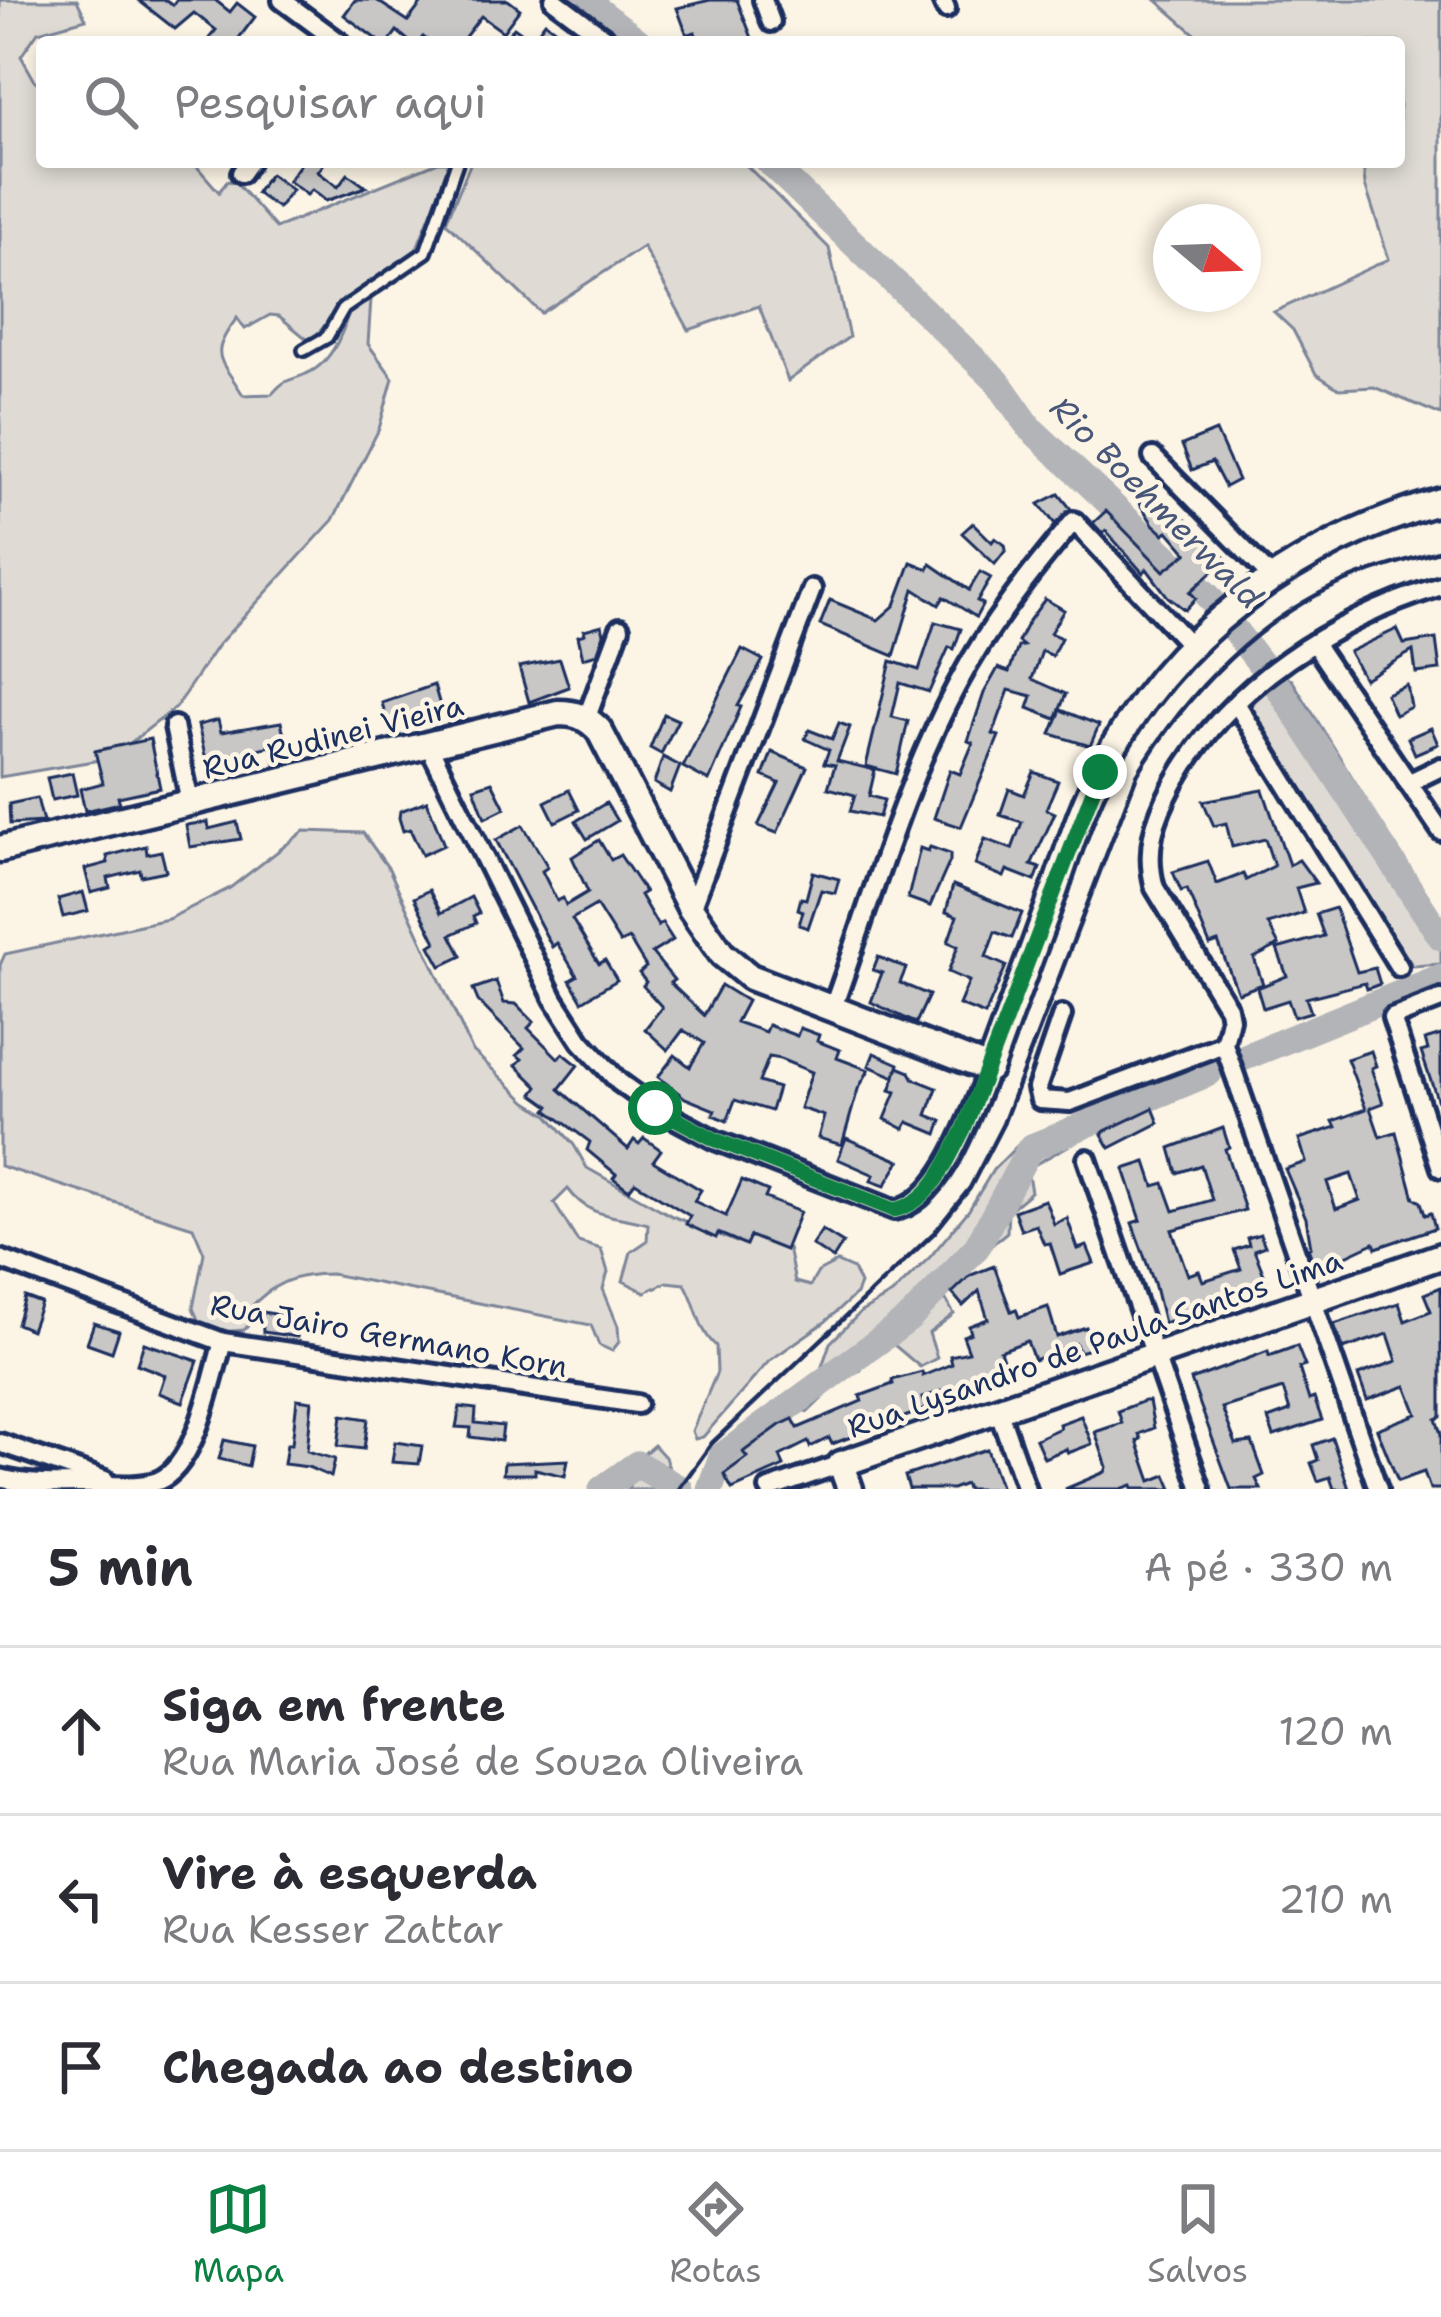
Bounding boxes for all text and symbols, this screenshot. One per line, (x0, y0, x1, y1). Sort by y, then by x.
search box (36, 36, 1405, 168)
icon: search (78, 69, 144, 135)
text: Pesquisar aqui (174, 72, 487, 132)
north arrow (1153, 204, 1261, 312)
water label: Rio Boehmerwald (1040, 386, 1273, 619)
street label: Rua Rudinei Vieira (198, 684, 468, 789)
route end (1073, 745, 1127, 799)
route start (628, 1081, 682, 1135)
street label: Rua Lysandro de Paula Santos Lima (842, 1239, 1348, 1448)
street label: Rua Jairo Germano Korn (207, 1284, 571, 1387)
text: 5 min (48, 1533, 193, 1601)
text: A pé · 330 m (1144, 1541, 1393, 1593)
text: Siga em frente (162, 1675, 506, 1735)
icon: ahead (48, 1698, 114, 1764)
text: 120 m (1278, 1705, 1393, 1757)
text: Rua Maria José de Souza Oliveira (162, 1735, 803, 1787)
text: Vire à esquerda (162, 1843, 537, 1903)
icon: left (48, 1866, 114, 1932)
text: 210 m (1278, 1873, 1393, 1925)
text: Rua Kesser Zattar (162, 1903, 504, 1955)
icon: arrive (48, 2034, 114, 2100)
text: Chegada ao destino (162, 2037, 634, 2097)
tab: Mapa (193, 2176, 284, 2293)
tab: Rotas (670, 2176, 762, 2293)
tab: Salvos (1147, 2176, 1248, 2293)

